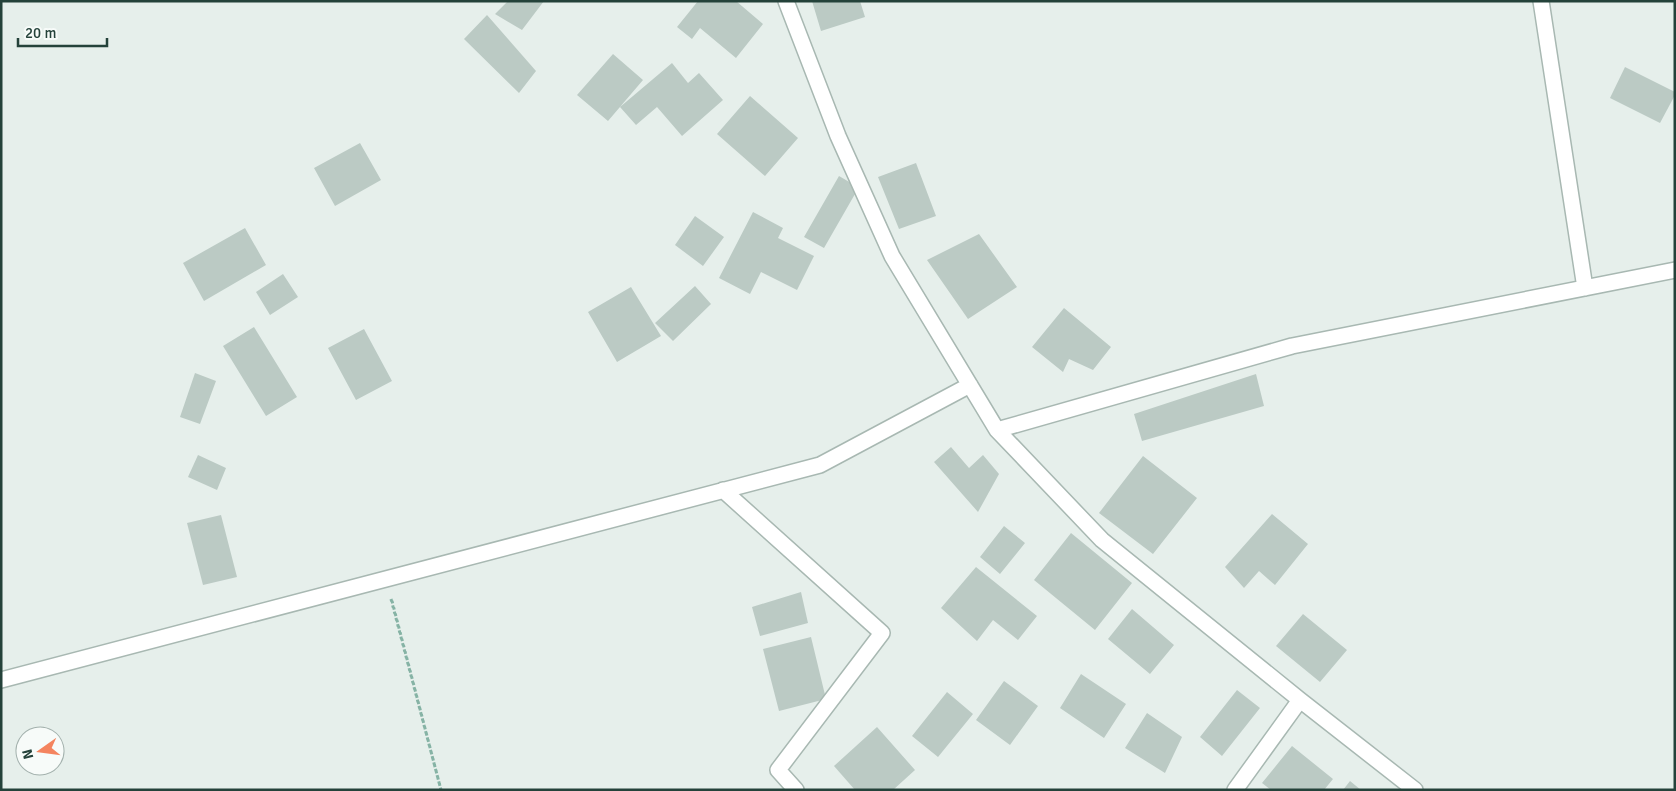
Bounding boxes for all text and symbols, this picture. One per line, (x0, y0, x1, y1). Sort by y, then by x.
scale bar (18, 15, 106, 47)
text: 20 m (25, 24, 56, 42)
north arrow (15, 726, 65, 776)
text: N (18, 747, 37, 761)

